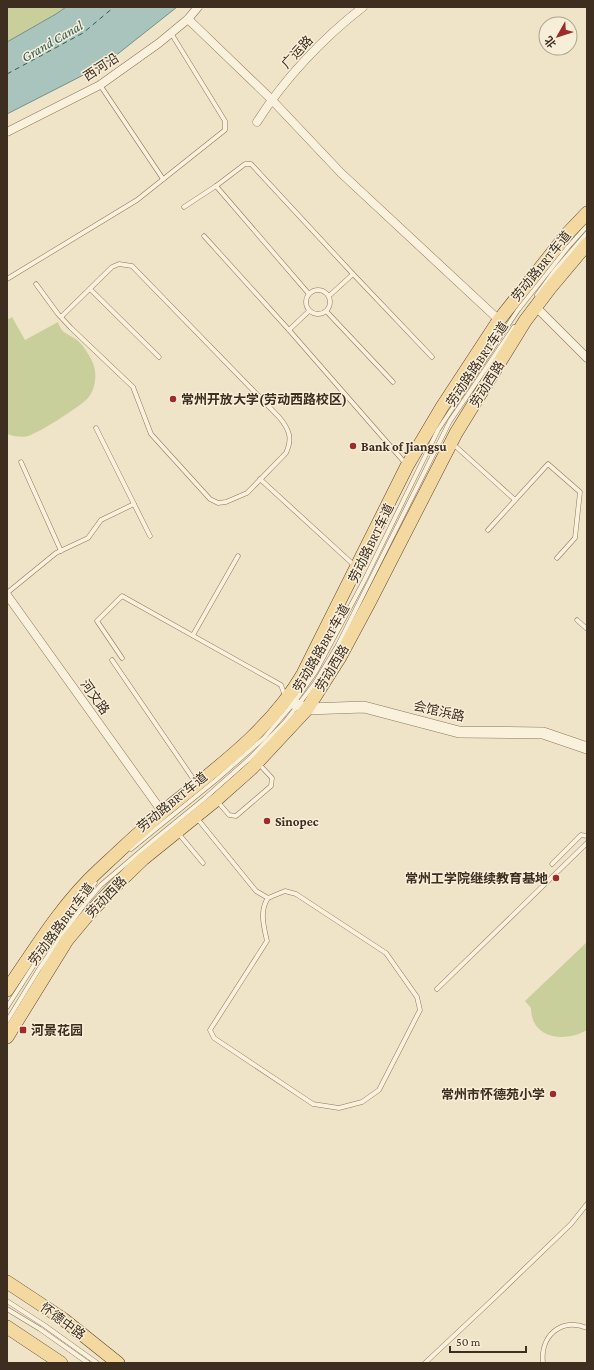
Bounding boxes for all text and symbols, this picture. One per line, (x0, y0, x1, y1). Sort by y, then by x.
north arrow (538, 16, 578, 56)
water label: Grand Canal (18, 17, 86, 65)
street label: 广运路 (278, 33, 316, 71)
text: 北 (542, 34, 558, 50)
street label: 西河沿 (81, 50, 121, 84)
street label: 劳动路BRT车道 (508, 228, 574, 304)
street label: 劳动路路BRT车道 (443, 319, 511, 409)
street label: 劳动西路 (467, 358, 507, 410)
place label: 常州开放大学(劳动西路校区) (181, 392, 347, 408)
marker: 常州开放大学(劳动西路校区) (168, 394, 178, 404)
place label: Bank of Jiangsu (361, 439, 447, 454)
marker: Bank of Jiangsu (348, 441, 358, 451)
street label: 劳动路BRT车道 (345, 501, 397, 585)
street label: 劳动路路BRT车道 (290, 601, 352, 695)
street label: 劳动西路 (312, 642, 352, 694)
street label: 河文路 (77, 677, 113, 717)
street label: 会馆浜路 (412, 698, 466, 724)
street label: 劳动路BRT车道 (134, 769, 210, 835)
place label: Sinopec (275, 814, 319, 829)
marker: Sinopec (262, 816, 272, 826)
place label: 常州工学院继续教育基地 (405, 871, 548, 886)
street label: 劳动西路 (83, 873, 129, 921)
marker: 常州工学院继续教育基地 (551, 873, 561, 883)
street label: 劳动路路BRT车道 (25, 880, 97, 968)
place label: 河景花园 (31, 1023, 83, 1038)
marker: 河景花园 (18, 1025, 28, 1035)
place label: 常州市怀德苑小学 (441, 1087, 545, 1102)
marker: 常州市怀德苑小学 (548, 1089, 558, 1099)
street label: 怀德中路 (38, 1300, 88, 1342)
scale bar (450, 1328, 526, 1354)
text: 50 m (456, 1335, 481, 1349)

